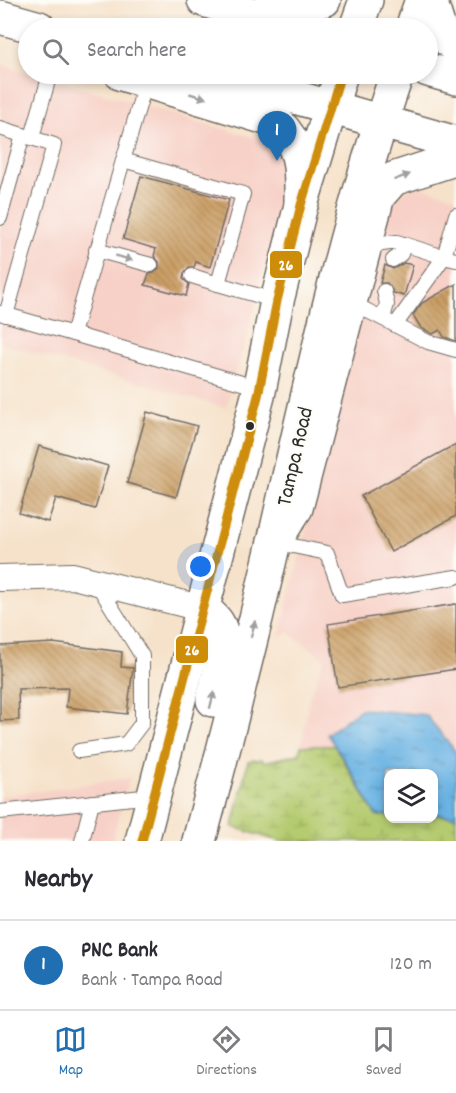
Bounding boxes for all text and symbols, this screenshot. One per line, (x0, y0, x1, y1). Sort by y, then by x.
search box (18, 18, 438, 84)
icon: search (39, 35, 72, 68)
text: Search here (87, 36, 186, 67)
one-way arrow (189, 92, 207, 101)
pin: 1 (258, 112, 296, 161)
one-way arrow (393, 171, 411, 181)
line badge: 26 (269, 250, 303, 279)
one-way arrow (115, 253, 133, 263)
text: 26 (279, 255, 294, 278)
street label: Tampa Road (270, 404, 323, 509)
unlabelled marker (244, 420, 256, 432)
your location (186, 552, 215, 581)
one-way arrow (248, 620, 258, 638)
line badge: 26 (175, 635, 209, 664)
text: 26 (185, 640, 200, 663)
one-way arrow (208, 691, 218, 710)
map controls (384, 769, 438, 823)
button: layers (384, 769, 438, 823)
text: Nearby (24, 862, 92, 899)
text: PNC Bank (81, 936, 158, 967)
text: 1 (41, 951, 46, 979)
text: 120 m (390, 951, 432, 979)
text: Bank · Tampa Road (81, 967, 223, 995)
tab: Map (54, 1023, 87, 1082)
tab: Directions (196, 1023, 257, 1082)
tab: Saved (366, 1023, 402, 1082)

